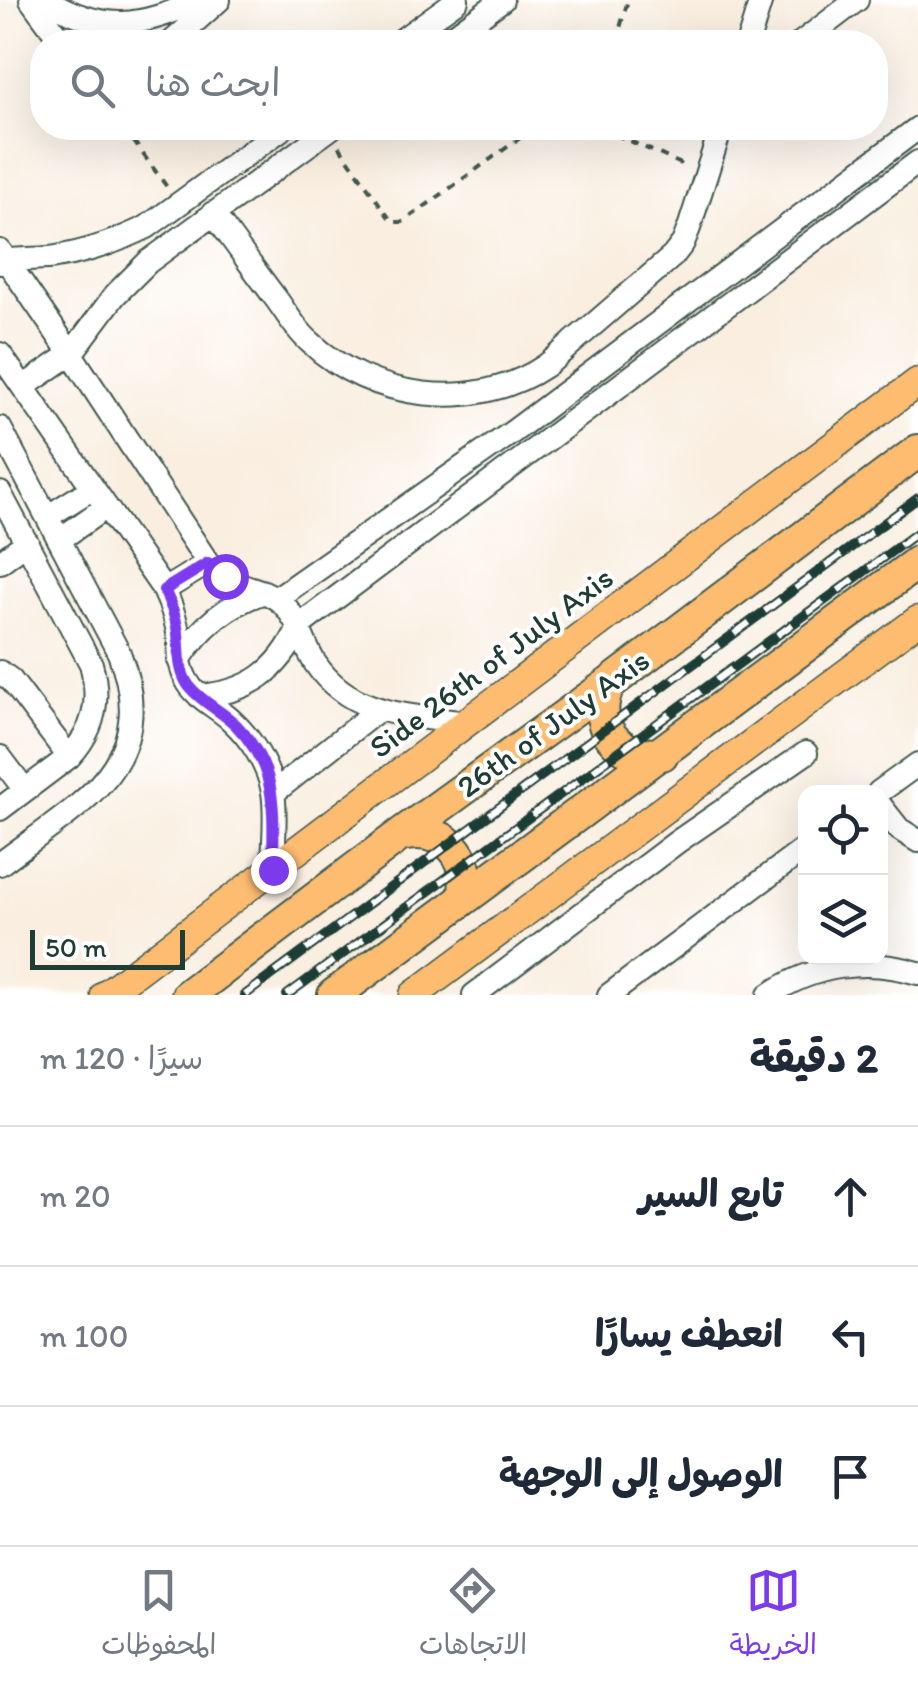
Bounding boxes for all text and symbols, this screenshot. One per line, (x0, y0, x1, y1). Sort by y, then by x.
search box (30, 30, 888, 140)
icon: search (65, 58, 120, 113)
text: ابحث هنا (145, 60, 281, 106)
route start (203, 554, 249, 600)
street label: Side 26th of July Axis (362, 558, 620, 766)
street label: 26th of July Axis (449, 640, 657, 806)
map controls (798, 785, 888, 965)
button: locate (798, 785, 888, 875)
route end (251, 848, 297, 894)
button: layers (798, 875, 888, 965)
scale bar (30, 925, 185, 970)
text: 50 m (45, 930, 107, 964)
text: 2 دقيقة (750, 1032, 878, 1083)
text: سيرًا · 120 m (40, 1039, 203, 1077)
icon: ahead (823, 1169, 878, 1224)
text: تابع السير (639, 1171, 783, 1217)
text: 20 m (40, 1177, 111, 1215)
icon: left (823, 1309, 878, 1364)
text: انعطف يسارًا (595, 1311, 783, 1357)
text: 100 m (40, 1317, 128, 1355)
icon: arrive (823, 1449, 878, 1504)
text: الوصول إلى الوجهة (499, 1451, 783, 1497)
tab: المحفوظات (101, 1563, 217, 1669)
tab: الاتجاهات (419, 1563, 527, 1669)
tab: الخريطة (729, 1563, 817, 1669)

